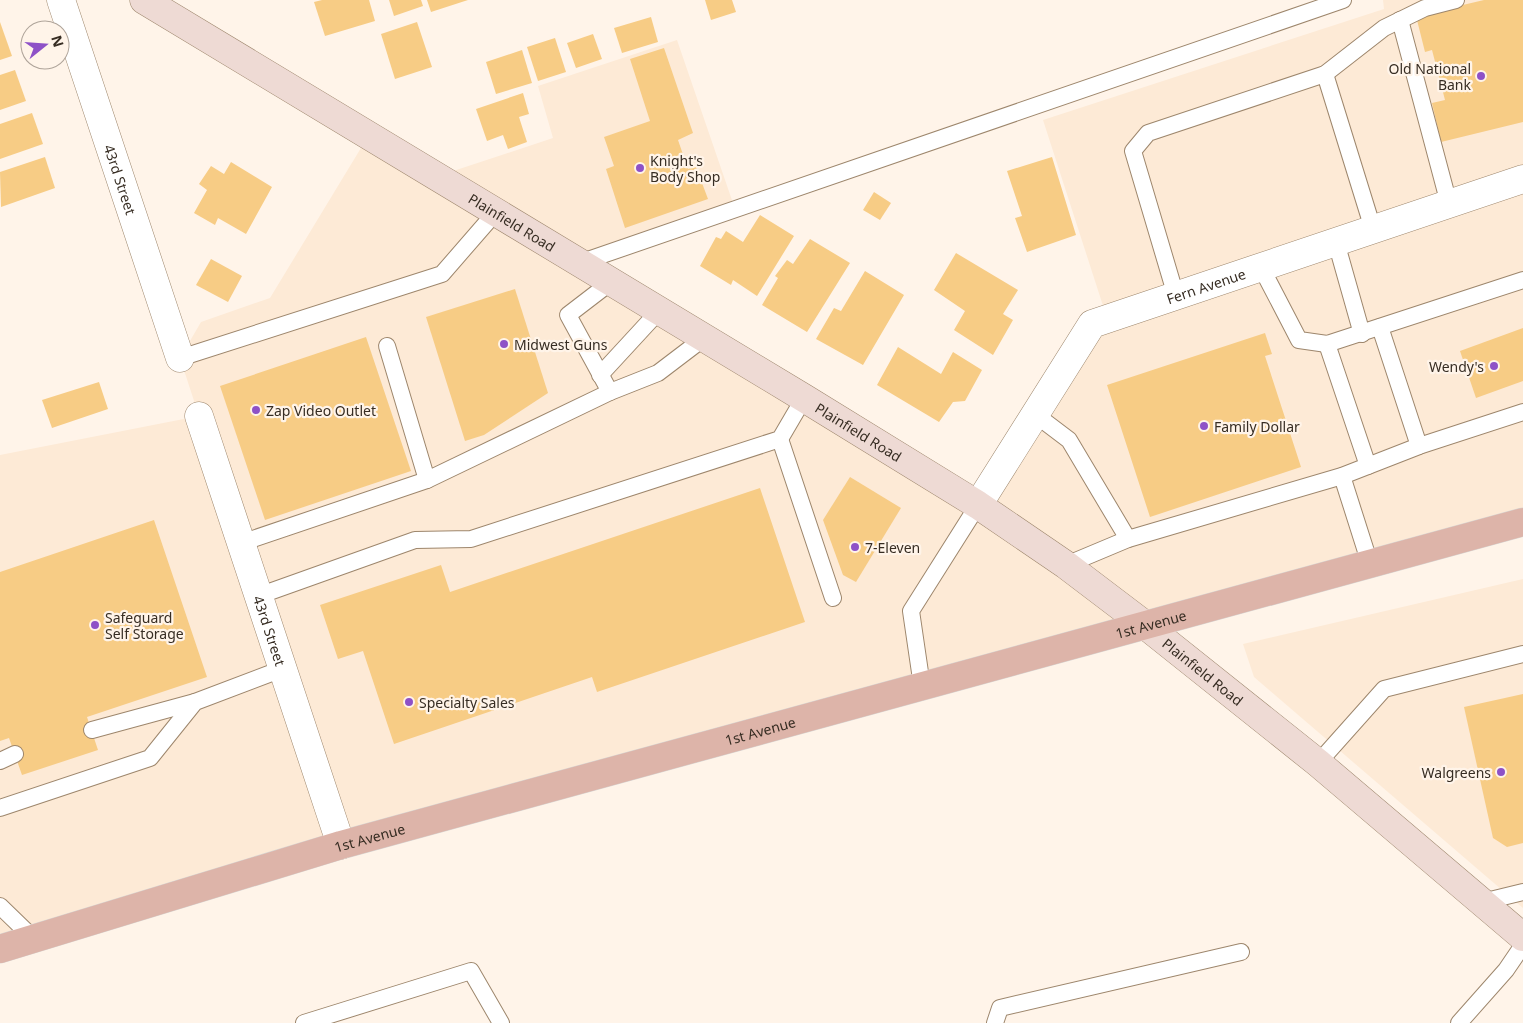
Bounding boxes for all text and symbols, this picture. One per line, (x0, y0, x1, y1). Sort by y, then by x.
north arrow (20, 20, 70, 70)
text: N (47, 33, 69, 49)
place label: Old National Bank (1388, 59, 1472, 94)
marker: Old National Bank (1475, 70, 1487, 82)
street label: 43rd Street (100, 142, 141, 217)
place label: Knight's Body Shop (650, 151, 720, 186)
marker: Knight's Body Shop (634, 162, 646, 174)
street label: Plainfield Road (465, 189, 559, 256)
street label: Fern Avenue (1164, 264, 1248, 308)
place label: Midwest Guns (514, 335, 608, 354)
marker: Midwest Guns (498, 338, 510, 350)
place label: Wendy's (1429, 357, 1484, 376)
marker: Wendy's (1488, 360, 1500, 372)
street label: Plainfield Road (812, 398, 906, 465)
place label: Zap Video Outlet (266, 401, 376, 420)
marker: Zap Video Outlet (250, 404, 262, 416)
place label: Family Dollar (1214, 417, 1300, 436)
marker: Family Dollar (1198, 420, 1210, 432)
place label: 7-Eleven (865, 538, 920, 557)
marker: 7-Eleven (849, 541, 861, 553)
street label: 43rd Street (250, 593, 290, 668)
street label: 1st Avenue (1113, 605, 1188, 642)
place label: Safeguard Self Storage (105, 608, 184, 643)
marker: Safeguard Self Storage (89, 619, 101, 631)
street label: Plainfield Road (1159, 633, 1247, 709)
place label: Specialty Sales (419, 693, 515, 712)
marker: Specialty Sales (403, 696, 415, 708)
street label: 1st Avenue (723, 712, 798, 749)
place label: Walgreens (1422, 763, 1491, 782)
marker: Walgreens (1495, 766, 1507, 778)
street label: 1st Avenue (332, 818, 407, 856)

